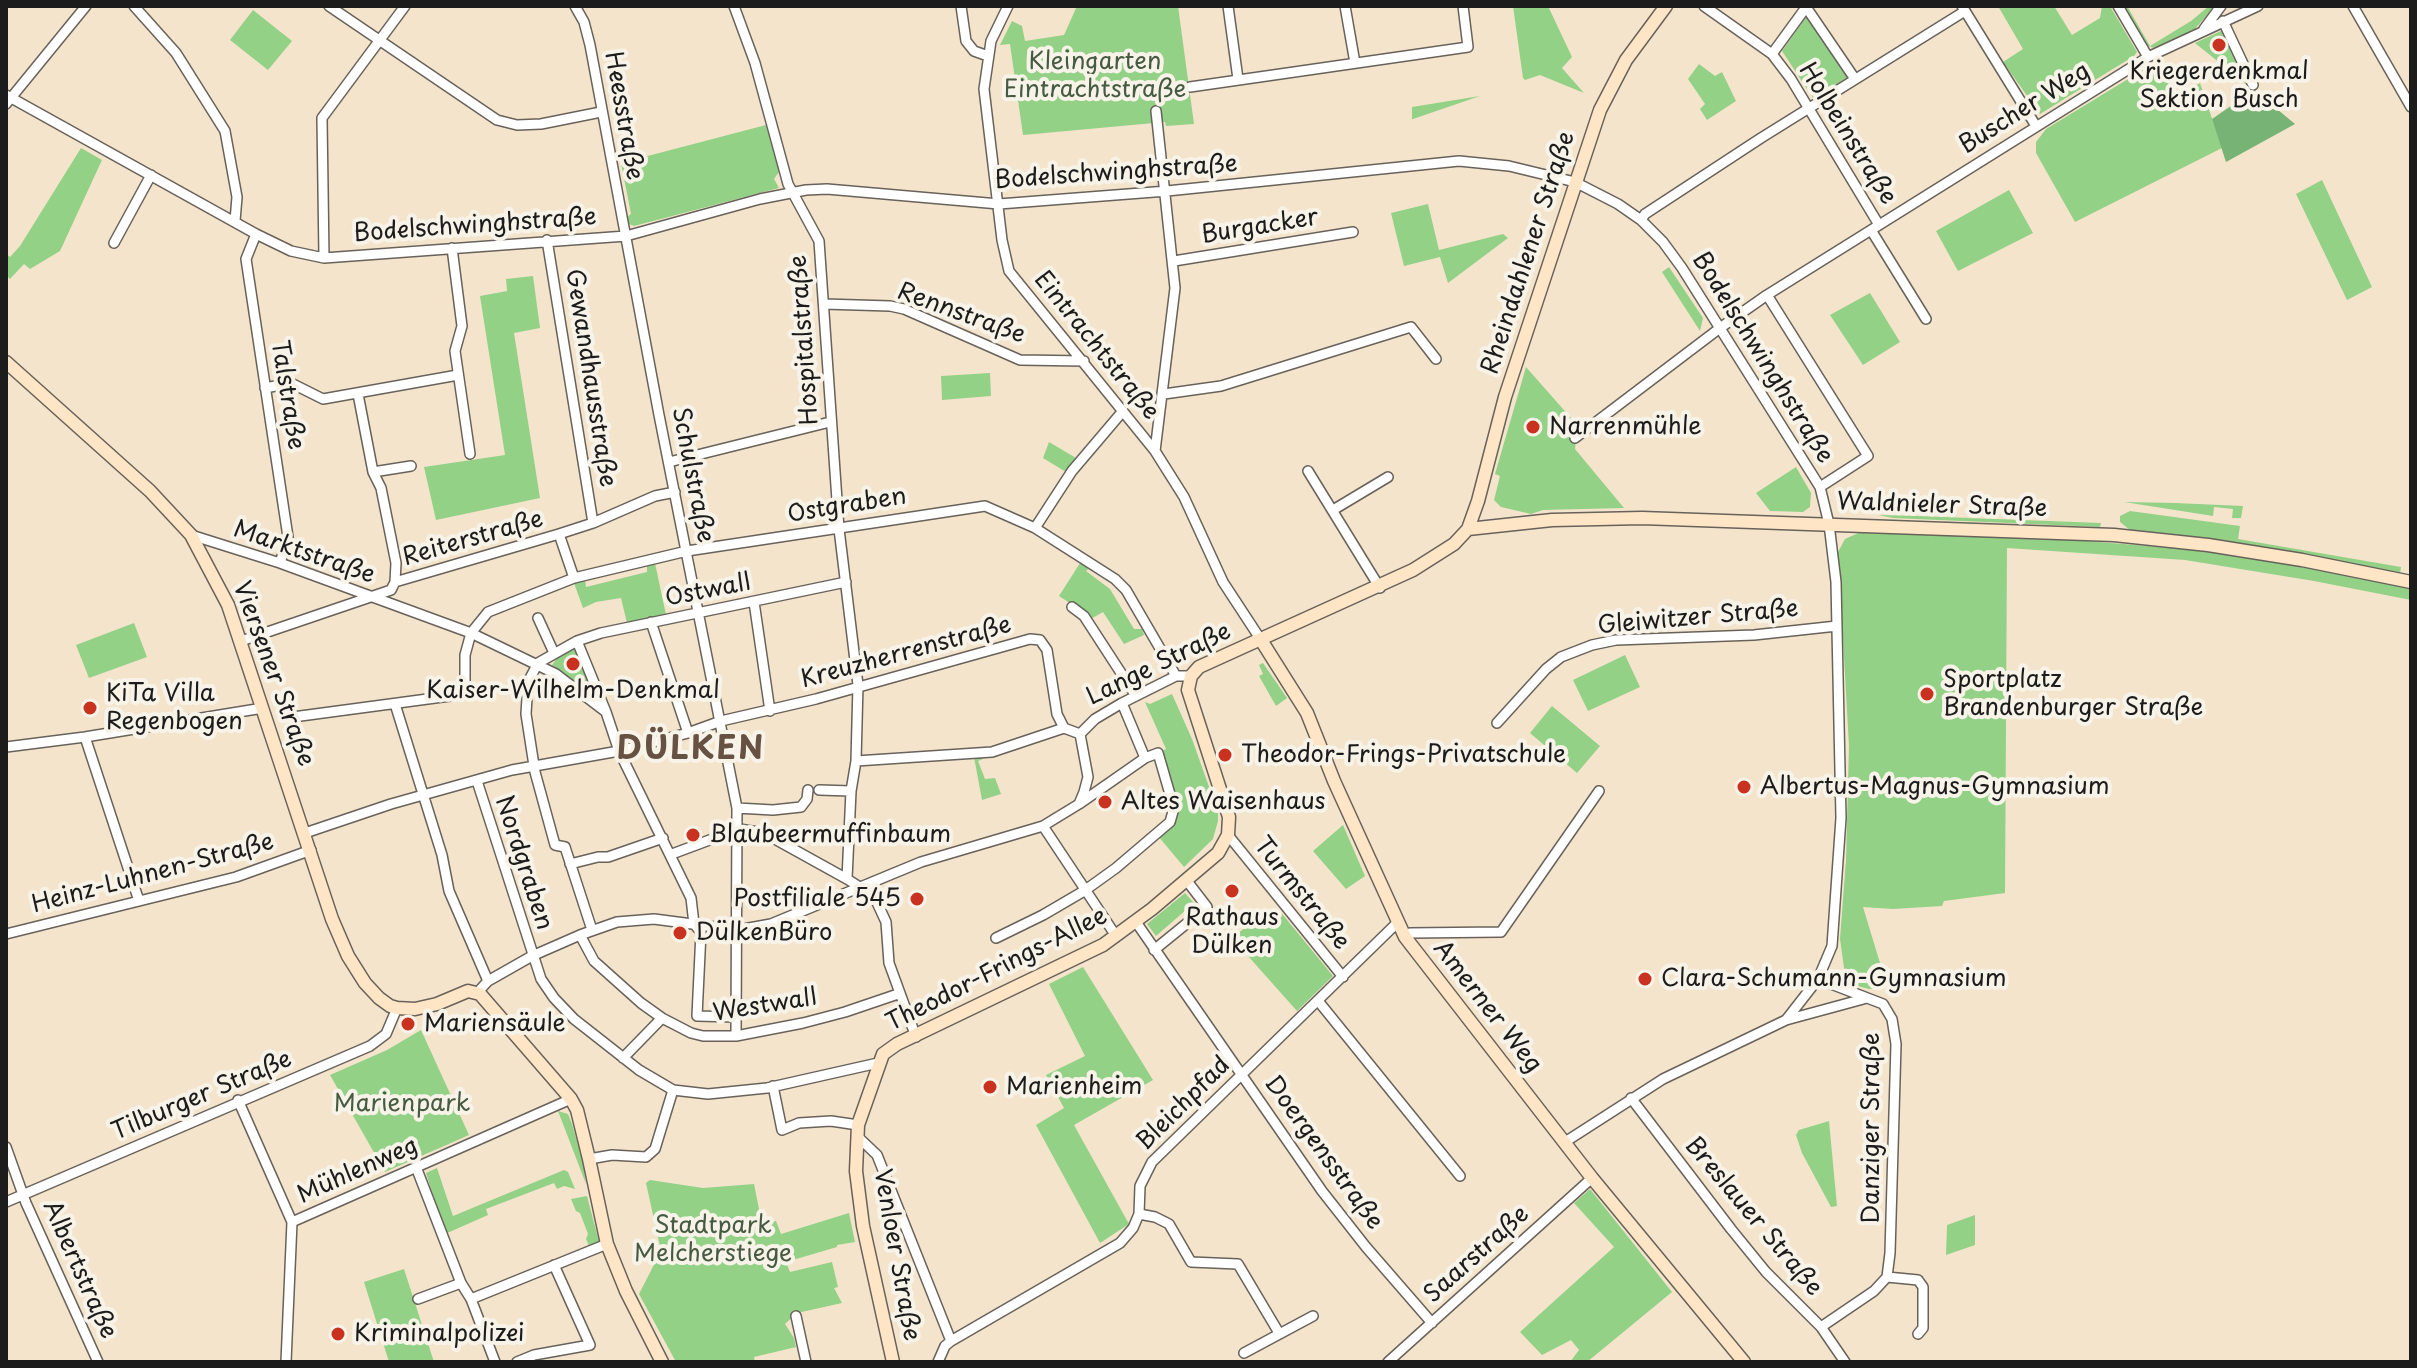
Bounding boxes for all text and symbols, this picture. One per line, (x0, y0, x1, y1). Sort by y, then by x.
marker: Kriegerdenkmal Sektion Busch (2210, 36, 2228, 54)
park label: Kleingarten Eintrachtstraße (1004, 48, 1186, 104)
street label: Heesstraße (598, 50, 648, 182)
street label: Buscher Weg (1954, 57, 2096, 161)
street label: Holbeinstraße (1792, 58, 1902, 210)
place label: Kriegerdenkmal Sektion Busch (2129, 58, 2309, 114)
street label: Rheindahlener Straße (1476, 128, 1582, 378)
street label: Bodelschwinghstraße (994, 150, 1238, 196)
street label: Bodelschwinghstraße (353, 203, 597, 249)
street label: Burgacker (1200, 204, 1320, 250)
street label: Bodelschwinghstraße (1685, 247, 1839, 469)
street label: Hospitalstraße (785, 254, 825, 426)
street label: Eintrachtstraße (1027, 266, 1165, 426)
street label: Gewandhausstraße (559, 267, 621, 489)
street label: Rennstraße (893, 278, 1029, 350)
street label: Talstraße (264, 338, 310, 452)
street label: Schulstraße (665, 405, 719, 545)
place label: Narrenmühle (1549, 413, 1702, 441)
marker: Narrenmühle (1524, 418, 1542, 436)
street label: Ostgraben (785, 482, 909, 530)
street label: Waldnieler Straße (1836, 488, 2048, 524)
street label: Reiterstraße (399, 505, 547, 573)
street label: Marktstraße (230, 515, 378, 591)
street label: Ostwall (663, 569, 753, 613)
street label: Viersener Straße (226, 578, 320, 770)
street label: Gleiwitzer Straße (1596, 595, 1800, 641)
street label: Kreuzherrenstraße (798, 611, 1014, 695)
street label: Lange Straße (1082, 618, 1236, 712)
marker: Kaiser-Wilhelm-Denkmal (564, 655, 582, 673)
place label: Sportplatz Brandenburger Straße (1943, 666, 2203, 722)
place label: Kaiser-Wilhelm-Denkmal (426, 677, 720, 705)
place label: KiTa Villa Regenbogen (106, 680, 243, 736)
marker: Sportplatz Brandenburger Straße (1918, 685, 1936, 703)
marker: KiTa Villa Regenbogen (81, 699, 99, 717)
district label: DÜLKEN (616, 731, 766, 769)
place label: Theodor-Frings-Privatschule (1241, 741, 1566, 769)
marker: Theodor-Frings-Privatschule (1216, 746, 1234, 764)
place label: Albertus-Magnus-Gymnasium (1760, 773, 2110, 801)
marker: Albertus-Magnus-Gymnasium (1735, 778, 1753, 796)
place label: Altes Waisenhaus (1121, 788, 1326, 816)
street label: Nordgraben (488, 792, 558, 934)
marker: Altes Waisenhaus (1096, 793, 1114, 811)
place label: Blaubeermuffinbaum (709, 821, 951, 849)
marker: Blaubeermuffinbaum (684, 826, 702, 844)
street label: Heinz-Luhnen-Straße (29, 828, 277, 920)
street label: Turmstraße (1247, 832, 1355, 956)
marker: Rathaus Dülken (1223, 882, 1241, 900)
place label: Postfiliale 545 (734, 885, 901, 913)
marker: Postfiliale 545 (908, 890, 926, 908)
street label: Theodor-Frings-Allee (882, 902, 1112, 1038)
place label: Rathaus Dülken (1185, 904, 1279, 960)
place label: DülkenBüro (696, 919, 832, 947)
marker: DülkenBüro (671, 924, 689, 942)
street label: Amerner Weg (1427, 935, 1547, 1079)
place label: Clara-Schumann-Gymnasium (1661, 965, 2007, 993)
marker: Clara-Schumann-Gymnasium (1636, 970, 1654, 988)
street label: Westwall (711, 984, 819, 1028)
place label: Mariensäule (424, 1010, 565, 1038)
marker: Mariensäule (399, 1015, 417, 1033)
street label: Danziger Straße (1858, 1032, 1886, 1224)
street label: Tilburger Straße (108, 1045, 296, 1147)
street label: Bleichpfad (1131, 1051, 1237, 1157)
street label: Doergensstraße (1258, 1070, 1388, 1236)
place label: Marienheim (1006, 1073, 1142, 1101)
marker: Marienheim (981, 1078, 999, 1096)
park label: Marienpark (334, 1090, 470, 1118)
street label: Mühlenweg (293, 1132, 423, 1210)
street label: Breslauer Straße (1678, 1132, 1828, 1302)
street label: Venloer Straße (867, 1167, 925, 1343)
street label: Albertstraße (36, 1197, 122, 1343)
street label: Saarstraße (1419, 1200, 1535, 1310)
park label: Stadtpark Melcherstiege (634, 1212, 792, 1268)
place label: Kriminalpolizei (354, 1320, 524, 1348)
marker: Kriminalpolizei (329, 1325, 347, 1343)

